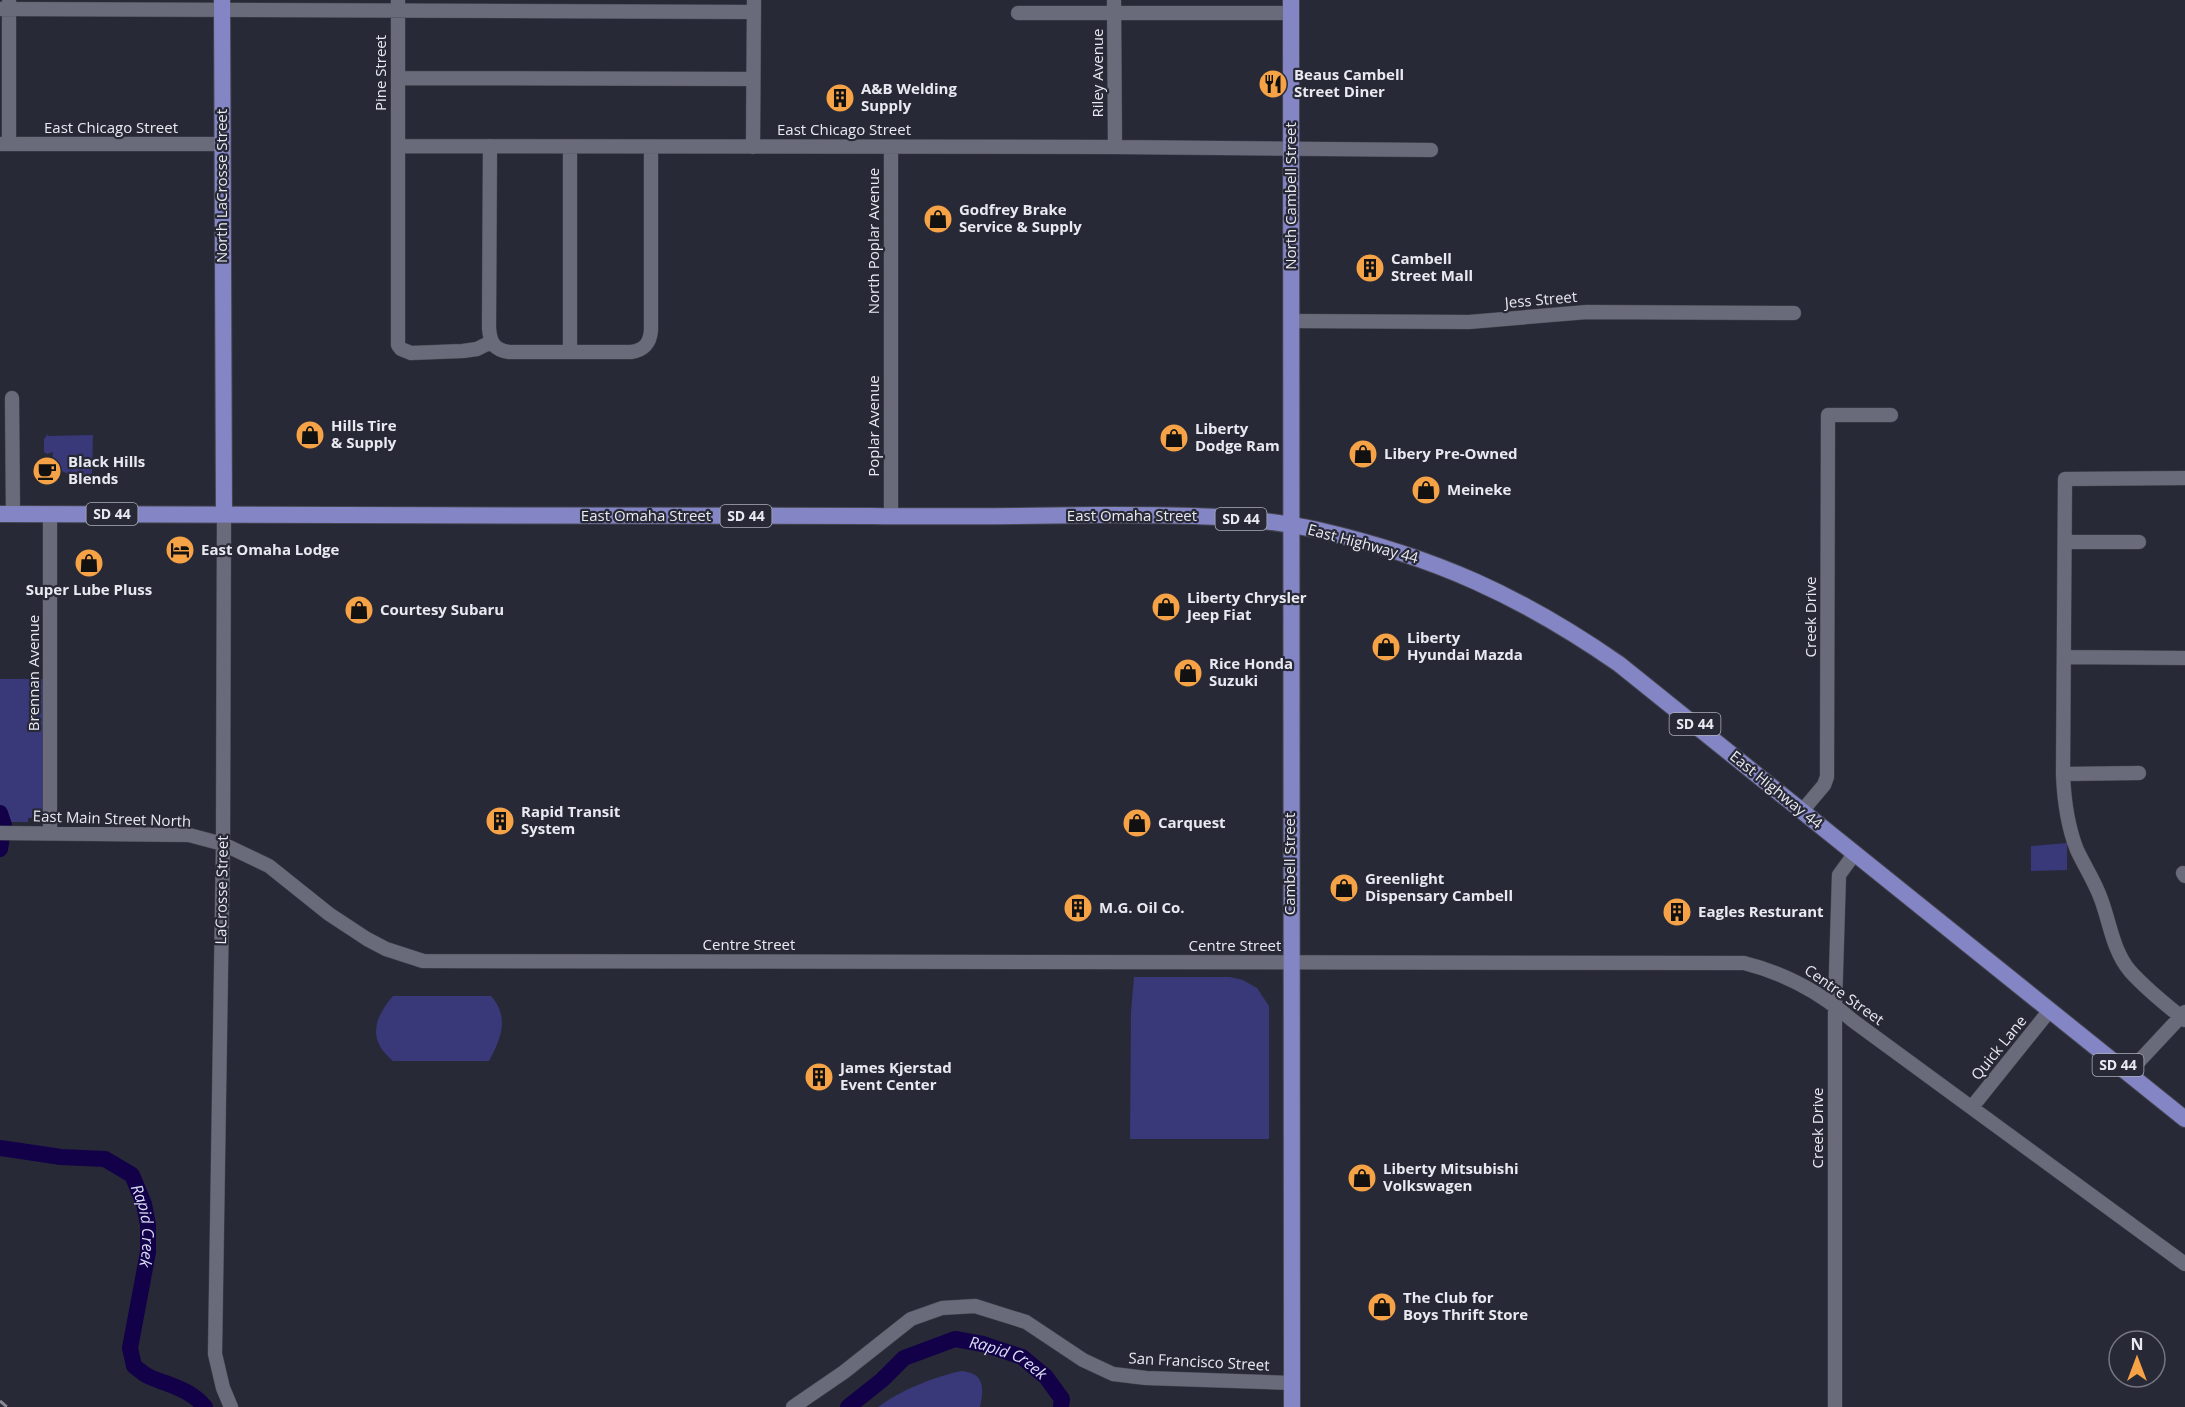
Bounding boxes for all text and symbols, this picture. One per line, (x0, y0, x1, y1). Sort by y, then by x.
street label: Riley Avenue (1087, 29, 1107, 117)
street label: Pine Street (370, 35, 390, 111)
place label: Beaus Cambell Street Diner (1294, 64, 1404, 101)
restaurant icon: Beaus Cambell Street Diner (1257, 68, 1289, 100)
place label: A&B Welding Supply (861, 78, 957, 115)
building icon: A&B Welding Supply (824, 82, 856, 114)
street label: North LaCrosse Street (211, 109, 231, 263)
street label: East Chicago Street (44, 117, 178, 137)
street label: East Chicago Street (777, 119, 911, 139)
street label: North Cambell Street (1280, 122, 1300, 270)
street label: North Poplar Avenue (863, 168, 883, 314)
place label: Godfrey Brake Service & Supply (959, 199, 1082, 236)
shop icon: Godfrey Brake Service & Supply (922, 203, 954, 235)
place label: Cambell Street Mall (1391, 248, 1473, 285)
building icon: Cambell Street Mall (1354, 252, 1386, 284)
street label: Jess Street (1502, 286, 1578, 312)
street label: Poplar Avenue (863, 375, 883, 477)
place label: Hills Tire & Supply (331, 415, 397, 452)
place label: Liberty Dodge Ram (1195, 418, 1280, 455)
shop icon: Hills Tire & Supply (294, 419, 326, 451)
shop icon: Liberty Dodge Ram (1158, 422, 1190, 454)
shop icon: Libery Pre-Owned (1347, 438, 1379, 470)
place label: Libery Pre-Owned (1384, 443, 1518, 463)
place label: Black Hills Blends (68, 451, 145, 488)
cafe icon: Black Hills Blends (31, 455, 63, 487)
shop icon: Meineke (1410, 474, 1442, 506)
place label: Meineke (1447, 479, 1512, 499)
road number: SD 44 (86, 503, 138, 525)
street label: East Omaha Street (581, 505, 711, 525)
road number: SD 44 (720, 505, 771, 527)
street label: East Omaha Street (1067, 505, 1197, 525)
road number: SD 44 (1216, 508, 1266, 530)
street label: East Highway 44 (1306, 519, 1421, 568)
hotel icon: East Omaha Lodge (164, 534, 196, 566)
place label: East Omaha Lodge (201, 539, 340, 559)
shop icon: Super Lube Pluss (73, 547, 105, 579)
street label: Creek Drive (1800, 577, 1820, 657)
place label: Super Lube Pluss (26, 579, 152, 599)
place label: Liberty Chrysler Jeep Fiat (1185, 587, 1307, 624)
shop icon: Liberty Chrysler Jeep Fiat (1150, 591, 1182, 623)
shop icon: Courtesy Subaru (343, 594, 375, 626)
place label: Courtesy Subaru (380, 599, 504, 619)
street label: Brennan Avenue (23, 615, 43, 731)
place label: Liberty Hyundai Mazda (1407, 627, 1523, 664)
shop icon: Liberty Hyundai Mazda (1370, 631, 1402, 663)
place label: Rice Honda Suzuki (1209, 653, 1293, 690)
shop icon: Rice Honda Suzuki (1172, 657, 1204, 689)
road number: SD 44 (1670, 713, 1720, 735)
street label: East Highway 44 (1726, 746, 1827, 833)
place label: Rapid Transit System (521, 801, 621, 838)
street label: East Main Street North (32, 805, 192, 831)
building icon: Rapid Transit System (484, 805, 516, 837)
shop icon: Carquest (1121, 807, 1153, 839)
place label: Carquest (1158, 812, 1226, 832)
street label: Cambell Street (1279, 813, 1299, 915)
street label: LaCrosse Street (210, 835, 232, 945)
place label: Greenlight Dispensary Cambell (1365, 868, 1513, 905)
shop icon: Greenlight Dispensary Cambell (1328, 872, 1360, 904)
building icon: M.G. Oil Co. (1062, 892, 1094, 924)
building icon: Eagles Resturant (1661, 896, 1693, 928)
place label: M.G. Oil Co. (1099, 897, 1185, 917)
place label: Eagles Resturant (1698, 901, 1824, 921)
street label: Centre Street (703, 934, 795, 954)
street label: Centre Street (1189, 935, 1281, 955)
street label: Centre Street (1801, 959, 1888, 1029)
street label: Quick Lane (1966, 1011, 2030, 1084)
road number: SD 44 (2092, 1054, 2144, 1076)
place label: James Kjerstad Event Center (838, 1057, 952, 1094)
building icon: James Kjerstad Event Center (803, 1061, 835, 1093)
street label: Creek Drive (1807, 1088, 1827, 1168)
place label: Liberty Mitsubishi Volkswagen (1383, 1158, 1519, 1195)
shop icon: Liberty Mitsubishi Volkswagen (1346, 1162, 1378, 1194)
water label: Rapid Creek (126, 1181, 159, 1270)
place label: The Club for Boys Thrift Store (1403, 1287, 1528, 1324)
shop icon: The Club for Boys Thrift Store (1366, 1291, 1398, 1323)
north arrow (2107, 1329, 2167, 1389)
water label: Rapid Creek (968, 1331, 1053, 1385)
text: N (2130, 1333, 2144, 1355)
street label: San Francisco Street (1128, 1347, 1270, 1375)

